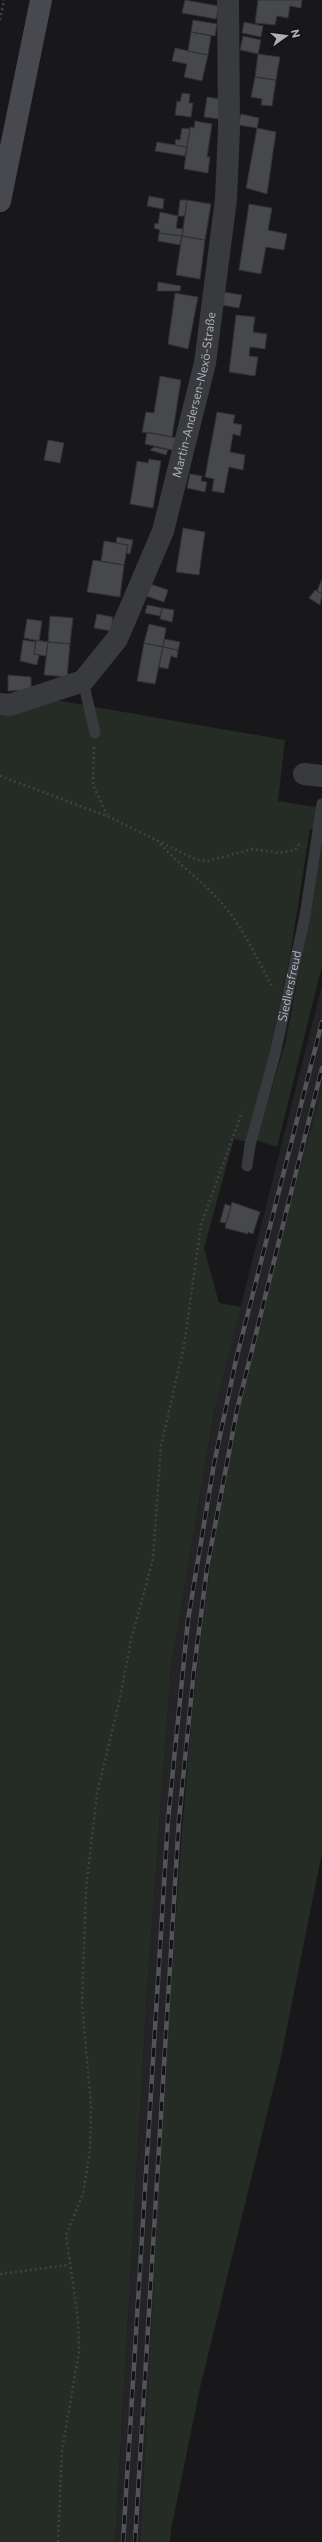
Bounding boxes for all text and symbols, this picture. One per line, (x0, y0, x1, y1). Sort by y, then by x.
north arrow (266, 16, 306, 56)
text: N (289, 28, 303, 39)
street label: Martin-Andersen-Nexö-Straße (169, 311, 217, 479)
street label: Siedlersfreud (274, 949, 303, 1023)

